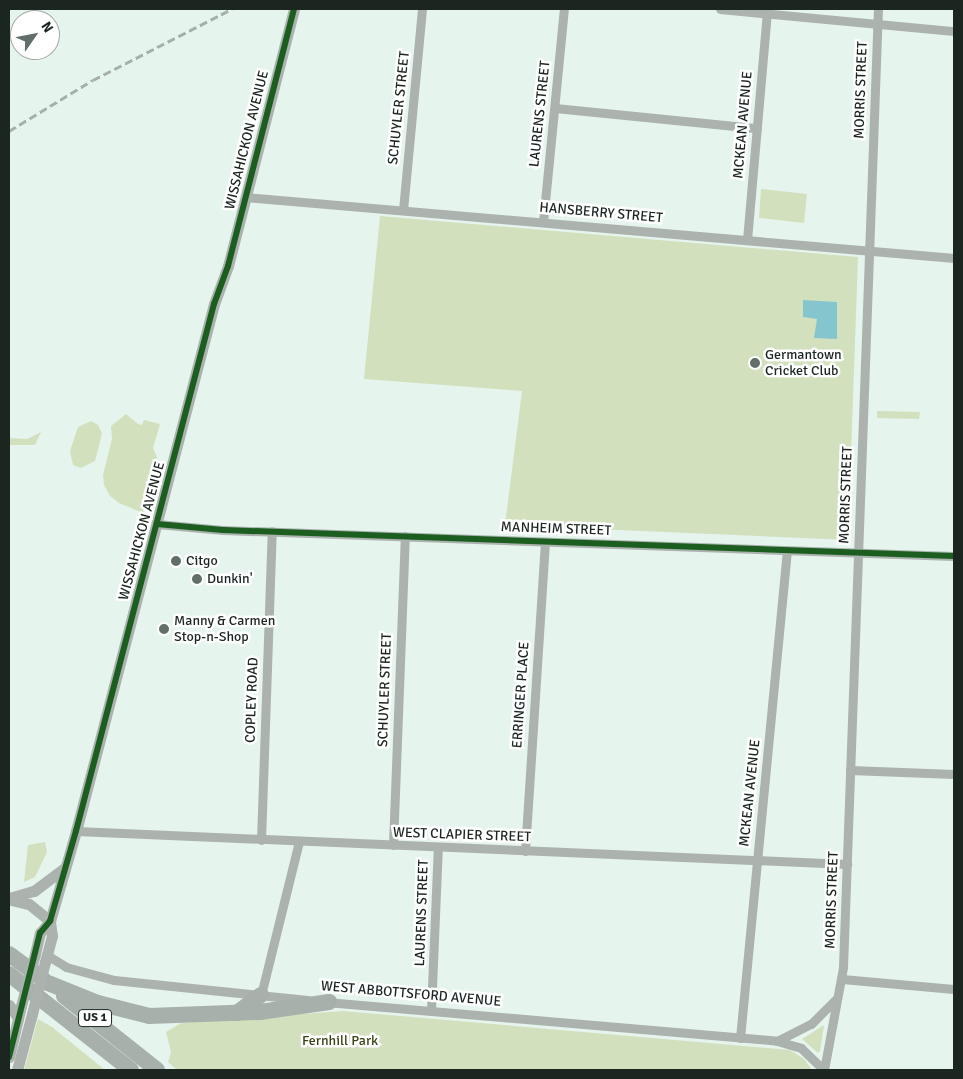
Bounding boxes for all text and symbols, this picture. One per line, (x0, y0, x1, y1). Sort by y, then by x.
north arrow (10, 10, 60, 60)
text: N (37, 18, 57, 36)
street label: MORRIS STREET (851, 41, 871, 139)
street label: SCHUYLER STREET (385, 50, 413, 166)
street label: LAURENS STREET (526, 60, 554, 168)
street label: WISSAHICKON AVENUE (222, 69, 272, 211)
street label: MCKEAN AVENUE (730, 71, 756, 179)
street label: HANSBERRY STREET (539, 199, 663, 227)
place label: Germantown Cricket Club (765, 347, 842, 380)
marker: Germantown Cricket Club (749, 357, 761, 369)
street label: MORRIS STREET (836, 446, 856, 544)
street label: WISSAHICKON AVENUE (115, 460, 169, 602)
street label: MANHEIM STREET (500, 519, 612, 539)
place label: Citgo (186, 553, 218, 569)
marker: Citgo (170, 555, 182, 567)
place label: Dunkin' (207, 571, 253, 587)
marker: Dunkin' (191, 573, 203, 585)
place label: Manny & Carmen Stop-n-Shop (174, 613, 275, 646)
marker: Manny & Carmen Stop-n-Shop (158, 623, 170, 635)
street label: SCHUYLER STREET (375, 633, 395, 747)
street label: ERRINGER PLACE (509, 641, 533, 749)
street label: COPLEY ROAD (242, 657, 262, 743)
street label: MCKEAN AVENUE (736, 739, 764, 847)
street label: WEST CLAPIER STREET (393, 824, 531, 846)
street label: MORRIS STREET (822, 851, 842, 949)
street label: LAURENS STREET (412, 859, 432, 967)
street label: WEST ABBOTTSFORD AVENUE (320, 978, 502, 1010)
road number: US 1 (78, 1008, 112, 1028)
park label: Fernhill Park (302, 1033, 378, 1049)

